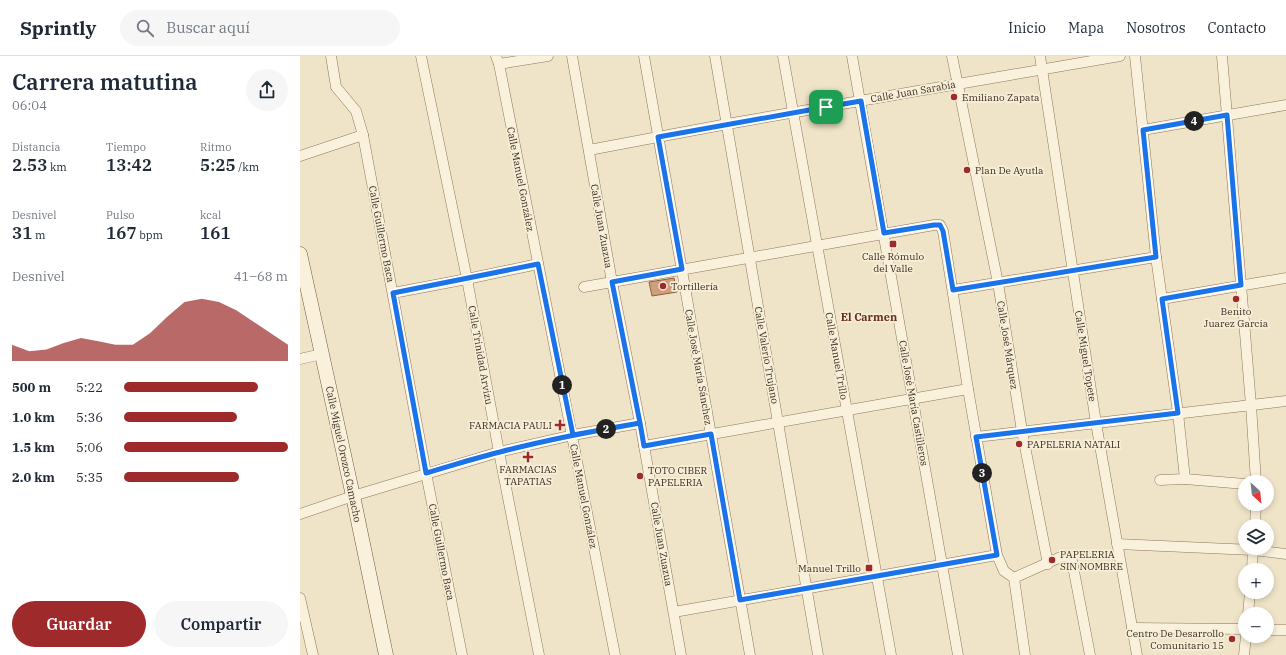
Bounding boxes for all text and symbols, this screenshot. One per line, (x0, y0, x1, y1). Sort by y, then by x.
search box (120, 10, 400, 46)
text: Sprintly (20, 16, 96, 40)
icon: search (134, 17, 156, 39)
text: Buscar aquí (166, 18, 250, 37)
text: Inicio (1008, 19, 1046, 37)
text: Mapa (1068, 19, 1104, 37)
text: Nosotros (1126, 19, 1186, 37)
text: Contacto (1208, 19, 1266, 37)
text: Carrera matutina (12, 67, 198, 96)
button: share (246, 69, 288, 111)
street label: Calle Juan Sarabia (870, 78, 957, 105)
pin (809, 90, 843, 124)
place label: Emiliano Zapata (962, 91, 1040, 104)
marker: Emiliano Zapata (949, 92, 959, 102)
icon: arrive (815, 96, 837, 118)
text: 06:04 (12, 97, 47, 114)
pin: 4 (1184, 111, 1204, 131)
text: 4 (1191, 114, 1197, 128)
street label: Calle Manuel González (504, 126, 537, 232)
text: Distancia (12, 140, 61, 154)
text: Tiempo (106, 140, 146, 154)
text: Ritmo (200, 140, 231, 154)
text: 2.53 (12, 154, 47, 176)
text: 13:42 (106, 154, 152, 176)
text: 5:25 (200, 154, 236, 176)
text: km (47, 160, 67, 174)
text: /km (236, 160, 259, 174)
place label: Plan De Ayutla (975, 164, 1044, 177)
marker: Plan De Ayutla (962, 165, 972, 175)
street label: Calle Juan Zuazua (588, 183, 615, 270)
street label: Calle Guillermo Baca (366, 185, 397, 284)
text: Desnivel (12, 208, 56, 222)
text: Pulso (106, 208, 135, 222)
text: kcal (200, 208, 221, 222)
text: 31 (12, 222, 32, 244)
text: 167 (106, 222, 137, 244)
text: 161 (200, 222, 231, 244)
text: m (32, 228, 45, 242)
text: bpm (137, 228, 163, 242)
marker: Calle Rómulo del Valle (888, 239, 898, 249)
place label: Calle Rómulo del Valle (862, 250, 924, 275)
text: Desnivel (12, 268, 65, 285)
text: 41–68 m (234, 268, 288, 285)
place label: Tortillería (671, 280, 719, 293)
marker: Tortillería (658, 281, 668, 291)
marker: Benito Juarez Garcia (1231, 294, 1241, 304)
street label: Calle José Márquez (994, 300, 1021, 390)
street label: Calle Trinidad Arvizu (465, 305, 496, 406)
street label: Calle Valerio Trujano (752, 305, 782, 405)
place label: Benito Juarez Garcia (1204, 305, 1269, 330)
street label: Calle José María Sánchez (682, 308, 715, 426)
district label: El Carmen (841, 310, 897, 324)
street label: Calle Miguel Topete (1072, 310, 1099, 402)
street label: Calle Manuel Trillo (822, 311, 851, 401)
street label: Calle José María Castilleros (896, 339, 931, 467)
pin: 1 (552, 375, 572, 395)
text: 1 (559, 378, 565, 392)
text: 500 m (12, 379, 51, 396)
text: 5:22 (76, 379, 103, 396)
street label: Calle Miguel Orozco Camacho (323, 385, 364, 524)
text: 1.0 km (12, 409, 55, 426)
text: 5:36 (76, 409, 103, 426)
place label: FARMACIA PAULI (469, 419, 552, 432)
pin: 2 (596, 419, 616, 439)
marker: FARMACIA PAULI (555, 420, 565, 430)
text: 2 (603, 422, 609, 436)
place label: PAPELERIA NATALI (1027, 438, 1120, 451)
text: 1.5 km (12, 439, 55, 456)
text: 5:06 (76, 439, 103, 456)
marker: PAPELERIA NATALI (1014, 439, 1024, 449)
street label: Calle Manuel González (567, 443, 600, 549)
marker: FARMACIAS TAPATIAS (523, 452, 533, 462)
place label: FARMACIAS TAPATIAS (499, 463, 557, 488)
pin: 3 (972, 463, 992, 483)
place label: TOTO CIBER PAPELERIA (648, 464, 707, 489)
text: 3 (979, 466, 985, 480)
text: 2.0 km (12, 469, 55, 486)
text: 5:35 (76, 469, 103, 486)
marker: TOTO CIBER PAPELERIA (635, 471, 645, 481)
north arrow (1238, 475, 1274, 511)
map controls (1238, 475, 1274, 643)
street label: Calle Juan Zuazua (648, 501, 675, 588)
street label: Calle Guillermo Baca (426, 503, 457, 602)
button: layers (1238, 519, 1274, 555)
place label: PAPELERIA SIN NOMBRE (1060, 548, 1123, 573)
marker: PAPELERIA SIN NOMBRE (1047, 555, 1057, 565)
place label: Manuel Trillo (798, 562, 861, 575)
marker: Manuel Trillo (864, 563, 874, 573)
button: + (1238, 563, 1274, 599)
button: Guardar (12, 601, 146, 647)
button: Compartir (154, 601, 288, 647)
button: − (1238, 607, 1274, 643)
place label: Centro De Desarrollo Comunitario 15 (1126, 627, 1224, 652)
marker: Centro De Desarrollo Comunitario 15 (1227, 634, 1237, 644)

